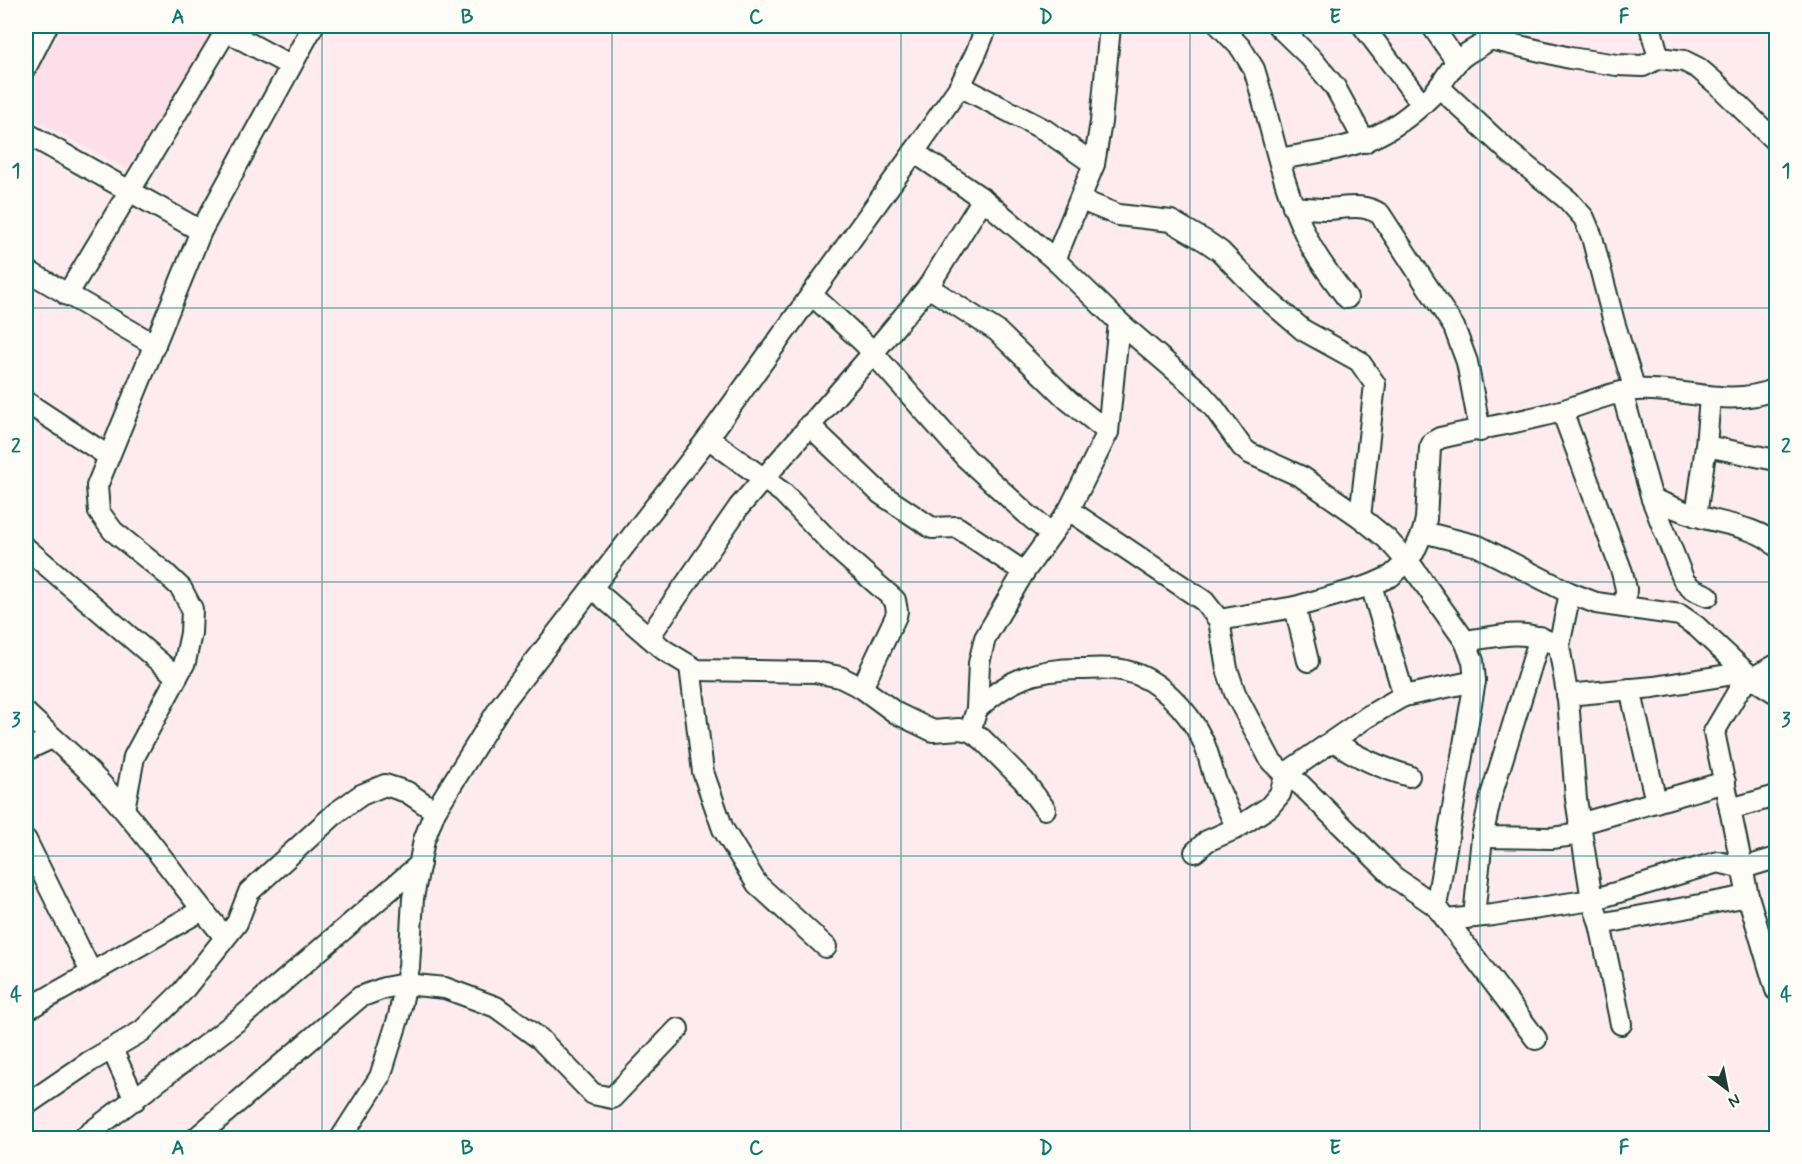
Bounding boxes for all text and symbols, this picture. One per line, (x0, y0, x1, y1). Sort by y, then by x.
text: A (171, 4, 185, 31)
text: B (461, 4, 474, 31)
text: C (749, 4, 764, 31)
text: D (1039, 4, 1053, 31)
text: E (1329, 4, 1341, 31)
text: F (1619, 4, 1630, 31)
text: 1 (12, 158, 20, 185)
text: 1 (1782, 158, 1790, 185)
text: 2 (11, 433, 21, 460)
text: 2 (1781, 433, 1791, 460)
text: 3 (11, 707, 21, 734)
text: 3 (1781, 707, 1791, 734)
text: 4 (10, 982, 22, 1009)
text: 4 (1780, 982, 1792, 1009)
north arrow (1697, 1059, 1757, 1119)
text: N (1724, 1089, 1744, 1112)
text: A (171, 1135, 185, 1162)
text: B (461, 1135, 474, 1162)
text: C (749, 1135, 764, 1162)
text: D (1039, 1135, 1053, 1162)
text: E (1329, 1135, 1341, 1162)
text: F (1619, 1135, 1630, 1162)

